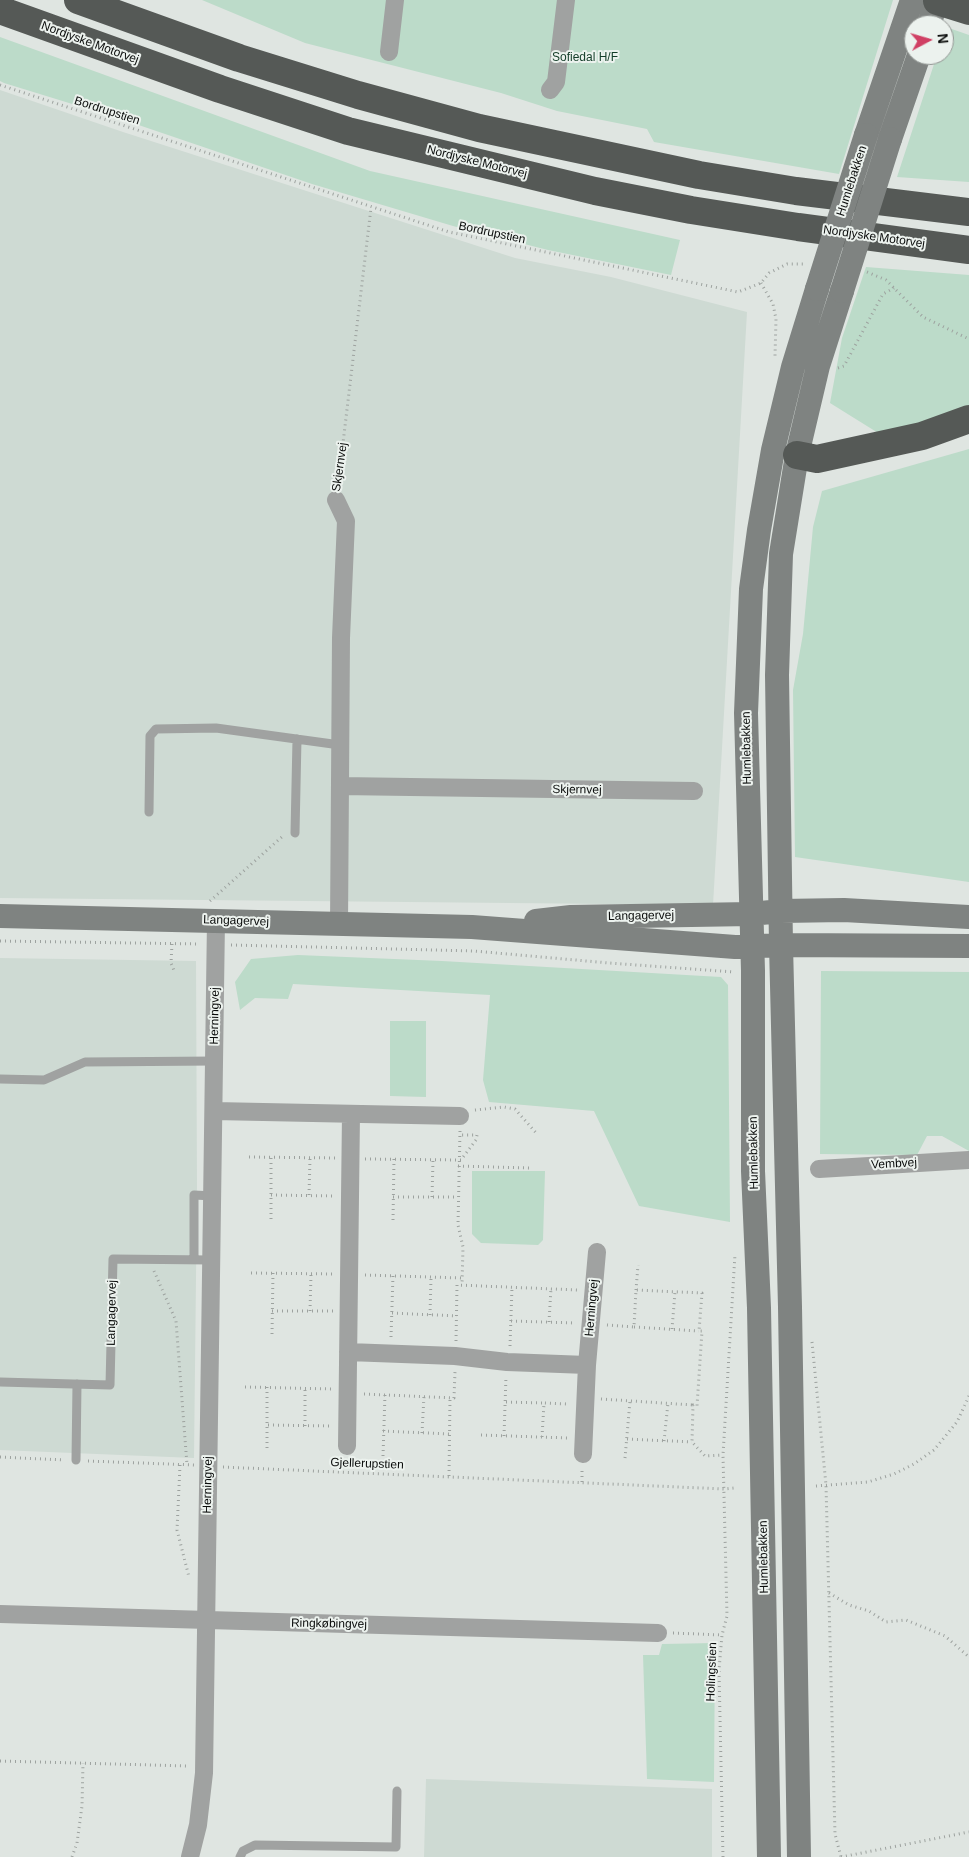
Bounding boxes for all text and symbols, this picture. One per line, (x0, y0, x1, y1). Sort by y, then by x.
north arrow (904, 15, 954, 65)
street label: Nordjyske Motorvej (39, 19, 141, 67)
text: N (934, 33, 951, 44)
park label: Sofiedal H/F (552, 51, 618, 65)
street label: Bordrupstien (72, 94, 142, 128)
street label: Nordjyske Motorvej (425, 143, 529, 181)
street label: Humlebakken (834, 144, 870, 218)
street label: Bordrupstien (457, 219, 527, 247)
street label: Nordjyske Motorvej (822, 223, 926, 251)
street label: Skjernvej (329, 442, 351, 492)
street label: Humlebakken (739, 711, 755, 785)
street label: Skjernvej (552, 782, 602, 798)
street label: Langagervej (608, 908, 674, 924)
street label: Langagervej (203, 913, 269, 929)
street label: Herningvej (207, 987, 223, 1045)
street label: Humlebakken (746, 1116, 762, 1190)
street label: Vembvej (871, 1156, 917, 1172)
street label: Herningvej (582, 1279, 602, 1337)
street label: Langagervej (104, 1280, 120, 1346)
street label: Herningvej (200, 1456, 216, 1514)
street label: Gjellerupstien (330, 1456, 404, 1472)
street label: Humlebakken (756, 1520, 772, 1594)
street label: Ringkøbingvej (291, 1616, 367, 1632)
street label: Holingstien (704, 1642, 720, 1702)

